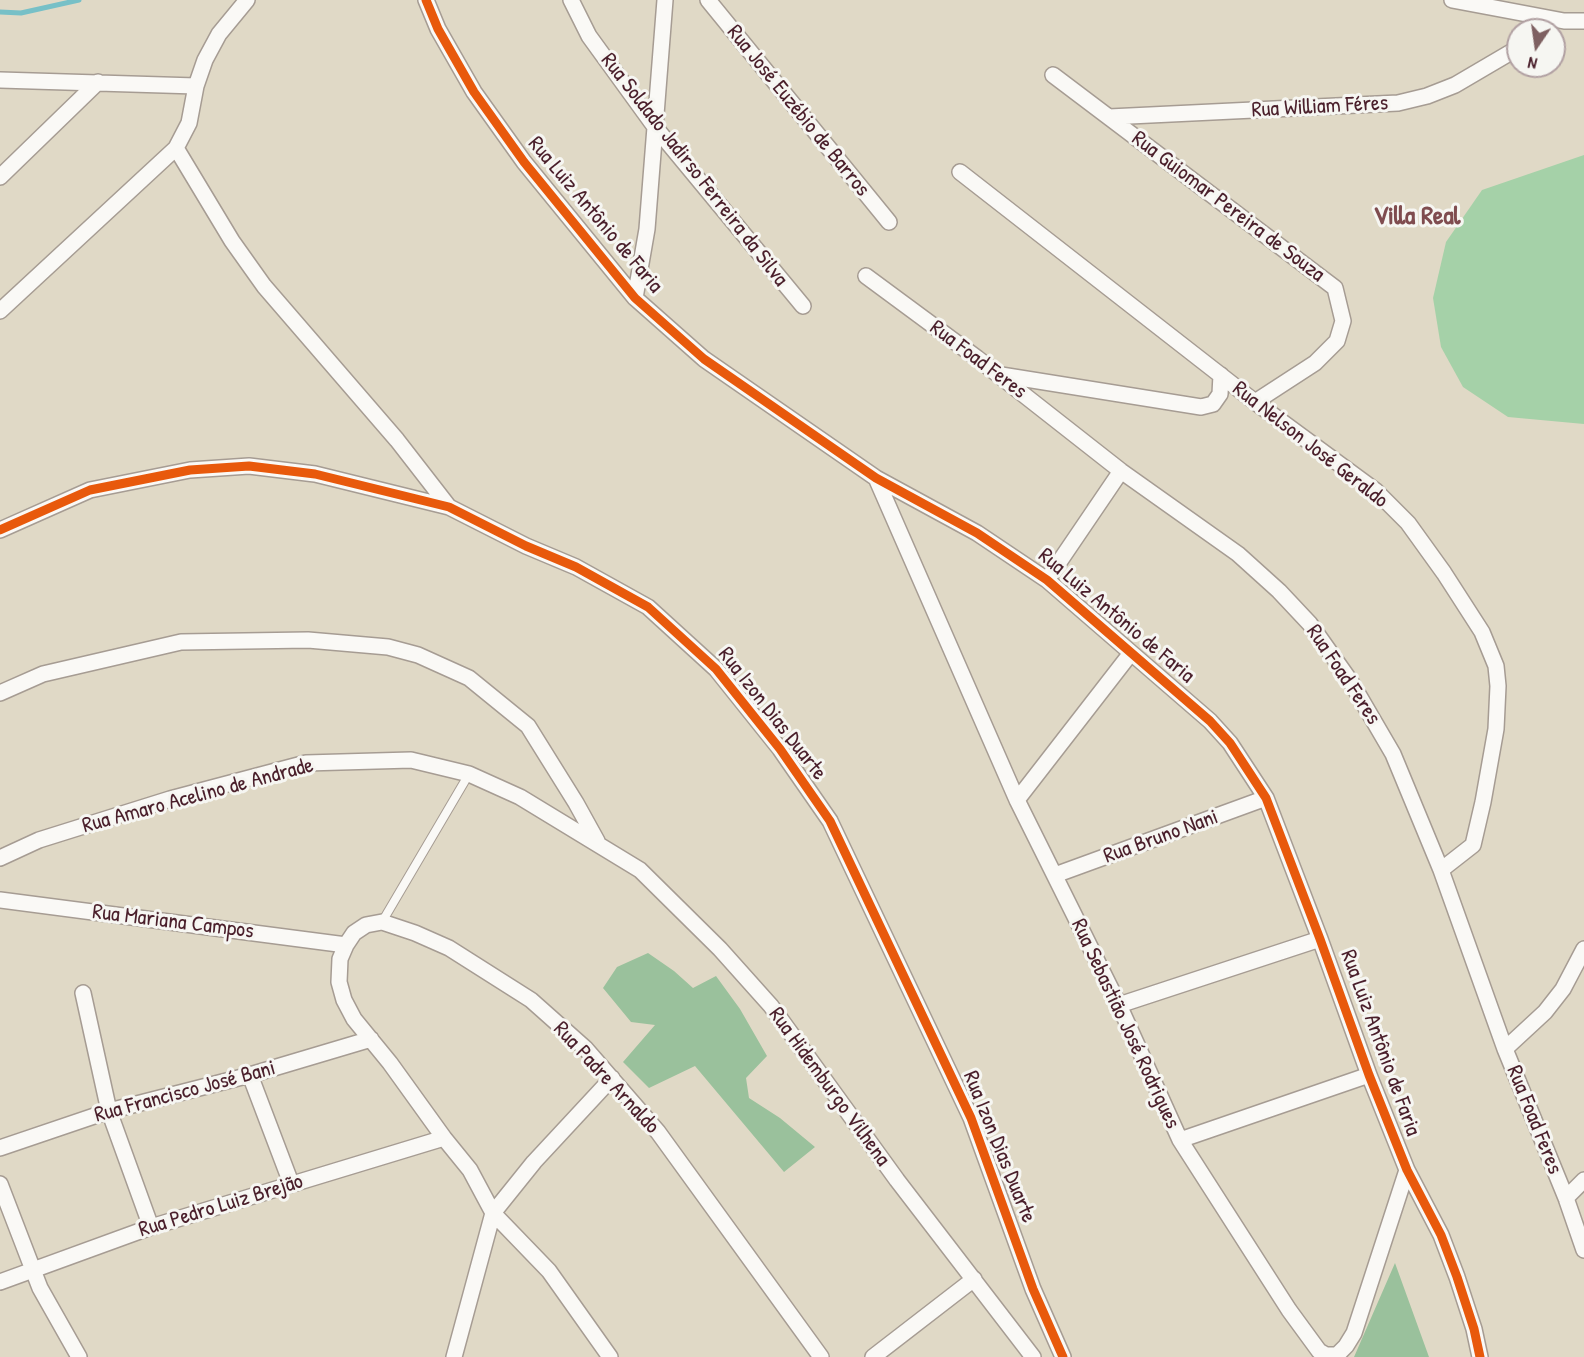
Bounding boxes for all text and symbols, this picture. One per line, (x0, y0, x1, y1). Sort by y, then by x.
north arrow (1506, 18, 1566, 78)
street label: Rua José Euzébio de Barros (721, 20, 875, 202)
street label: Rua Soldado Jadirso Ferreira da Silva (595, 48, 793, 292)
text: N (1526, 52, 1539, 75)
street label: Rua William Féres (1251, 90, 1389, 124)
street label: Rua Guiomar Pereira de Souza (1126, 126, 1330, 288)
street label: Rua Luiz Antônio de Faria (522, 131, 668, 299)
district label: Villa Real (1373, 201, 1461, 233)
street label: Rua Foad Feres (924, 315, 1032, 405)
street label: Rua Nelson José Geraldo (1227, 376, 1393, 514)
street label: Rua Luiz Antônio de Faria (1032, 543, 1200, 689)
street label: Rua Foad Feres (1300, 620, 1386, 730)
street label: Rua Izon Dias Duarte (712, 642, 832, 786)
street label: Rua Amaro Acelino de Andrade (80, 752, 316, 840)
street label: Rua Bruno Nani (1100, 804, 1222, 870)
street label: Rua Mariana Campos (91, 899, 255, 945)
street label: Rua Sebastião José Rodrigues (1065, 915, 1185, 1133)
street label: Rua Luiz Antônio de Faria (1334, 946, 1426, 1140)
street label: Rua Hidemburgo Vilhena (763, 1002, 895, 1172)
street label: Rua Padre Arnaldo (547, 1016, 665, 1140)
street label: Rua Francisco José Bani (92, 1055, 278, 1129)
street label: Rua Foad Feres (1500, 1062, 1568, 1178)
street label: Rua Izon Dias Duarte (957, 1067, 1041, 1227)
street label: Rua Pedro Luiz Brejão (136, 1168, 306, 1244)

